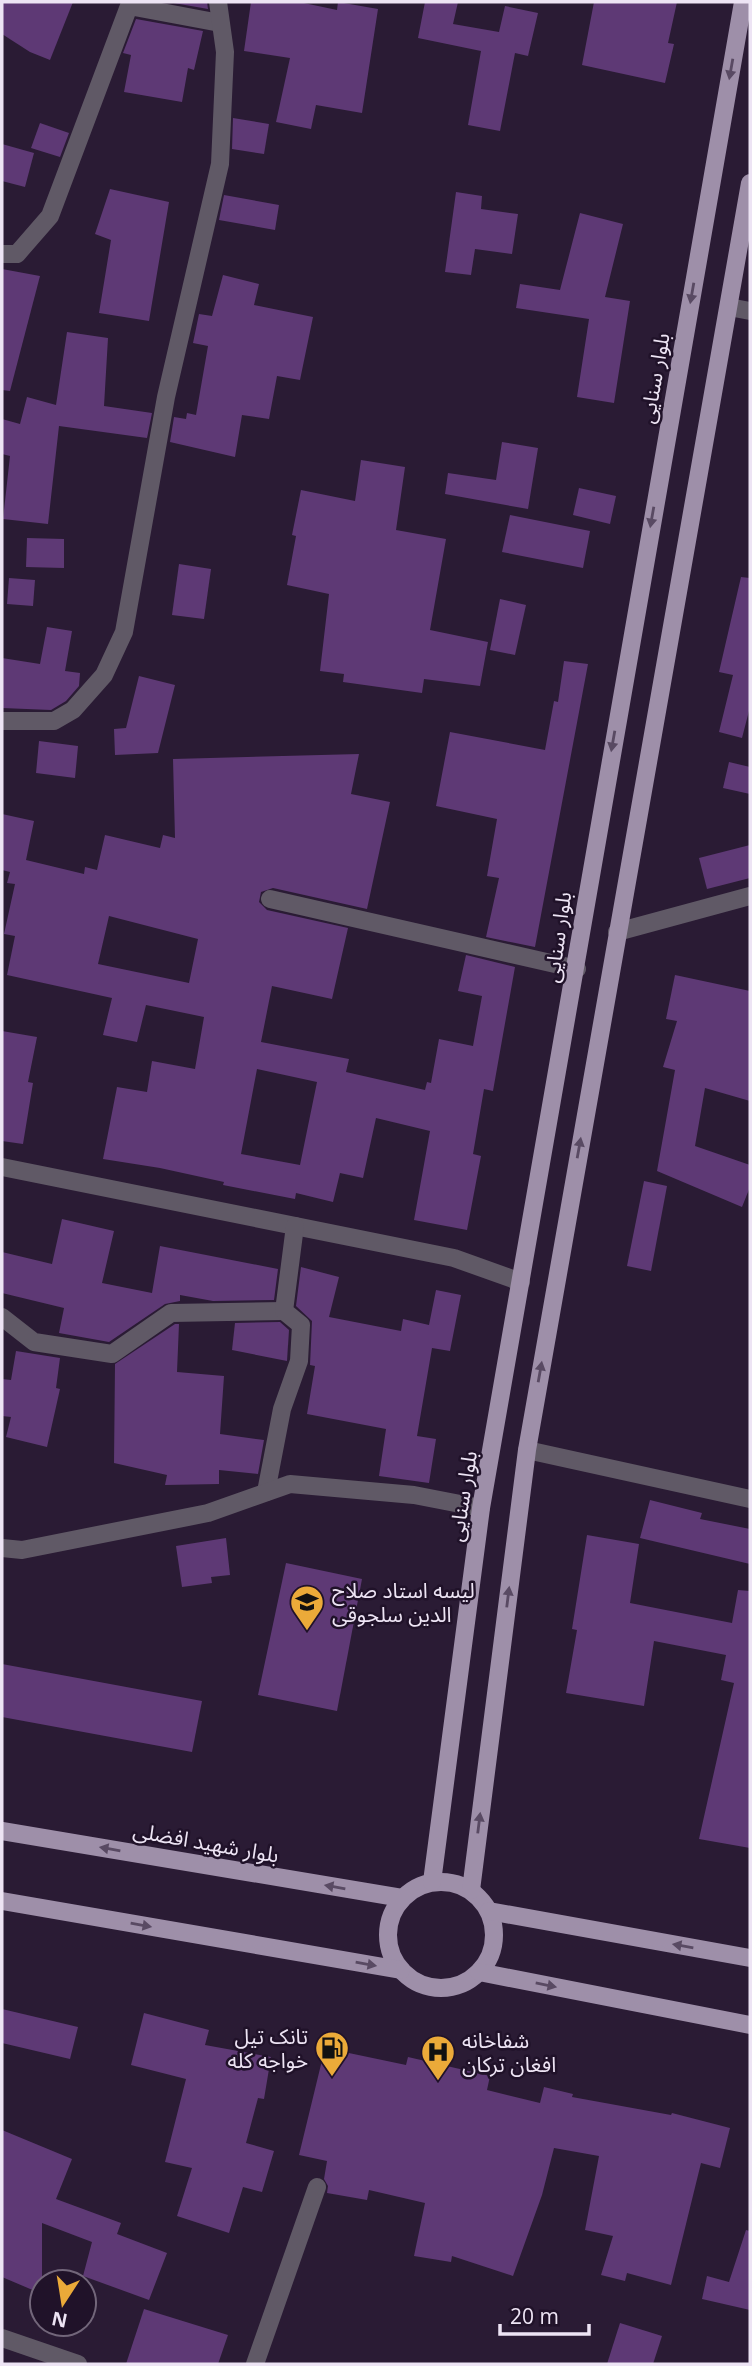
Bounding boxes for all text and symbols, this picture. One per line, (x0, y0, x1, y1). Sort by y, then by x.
one-way arrow (725, 58, 736, 80)
one-way arrow (686, 282, 697, 304)
street label: بلوار سنایی (632, 330, 676, 426)
one-way arrow (646, 506, 657, 528)
one-way arrow (607, 730, 618, 752)
street label: بلوار سنایی (537, 890, 577, 984)
one-way arrow (574, 1137, 585, 1159)
one-way arrow (535, 1361, 546, 1383)
street label: بلوار سنایی (441, 1449, 483, 1543)
place label: لیسه استاد صلاح الدین سلجوقی (332, 1576, 475, 1628)
school or university icon: لیسه استاد صلاح الدین سلجوقی (288, 1583, 326, 1632)
one-way arrow (502, 1586, 513, 1608)
one-way arrow (474, 1811, 485, 1833)
street label: بلوار شهید افضلی (131, 1815, 281, 1869)
one-way arrow (99, 1843, 121, 1854)
one-way arrow (324, 1881, 346, 1892)
one-way arrow (131, 1920, 153, 1931)
one-way arrow (672, 1940, 694, 1951)
one-way arrow (355, 1959, 377, 1970)
one-way arrow (535, 1980, 557, 1991)
place label: تانک تیل خواجه کله (228, 2022, 308, 2074)
place label: شفاخانه افغان ترکان (462, 2026, 556, 2078)
fuel station icon: تانک تیل خواجه کله (313, 2029, 351, 2078)
hospital icon: شفاخانه افغان ترکان (419, 2033, 457, 2082)
north arrow (28, 2268, 98, 2338)
scale bar (500, 2292, 589, 2336)
text: 20 m (510, 2302, 559, 2330)
text: N (49, 2305, 70, 2334)

